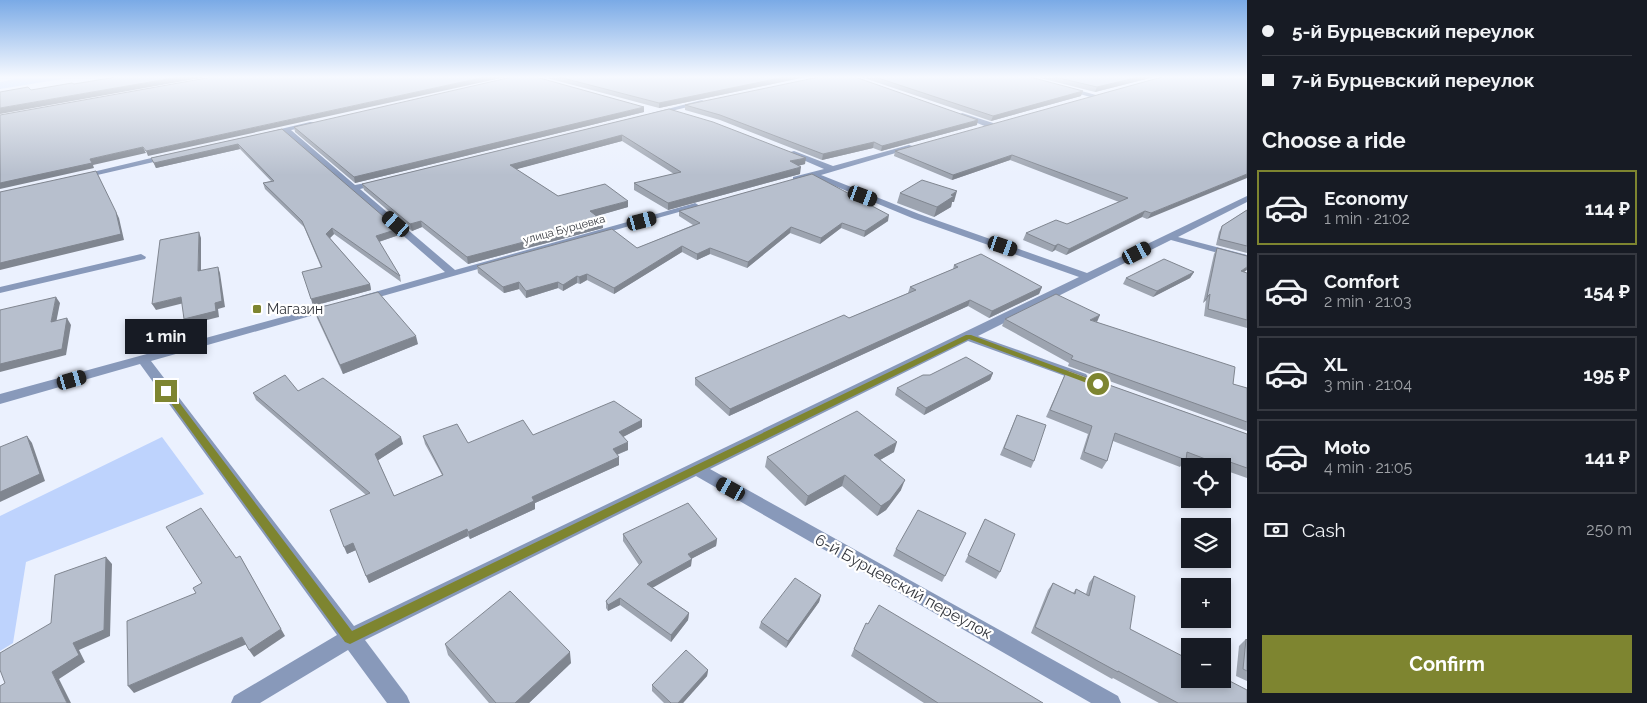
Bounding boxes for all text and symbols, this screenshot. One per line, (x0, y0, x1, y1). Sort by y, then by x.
text: 5-й Бурцевский переулок (1292, 20, 1535, 42)
text: 7-й Бурцевский переулок (1292, 69, 1535, 91)
text: Choose a ride (1262, 127, 1406, 153)
car (846, 184, 879, 208)
icon: car (1264, 185, 1309, 230)
text: Economy (1324, 187, 1408, 209)
text: 114 ₽ (1585, 197, 1630, 219)
car (379, 208, 412, 240)
text: 1 min · 21:02 (1324, 209, 1410, 228)
car (625, 210, 658, 232)
street label: улица Бурцевка (522, 212, 607, 247)
car (986, 234, 1019, 258)
car (1120, 240, 1153, 266)
icon: car (1264, 268, 1309, 313)
text: Comfort (1324, 270, 1399, 292)
text: 154 ₽ (1584, 280, 1630, 302)
text: 2 min · 21:03 (1324, 292, 1412, 311)
place label: Магазин (267, 301, 323, 317)
marker: Магазин (251, 303, 263, 315)
callout: 1 min (125, 318, 207, 354)
text: 1 min (146, 327, 186, 346)
icon: car (1264, 351, 1309, 396)
text: XL (1324, 353, 1347, 375)
text: 195 ₽ (1583, 363, 1630, 385)
car (55, 369, 88, 391)
route start (1087, 373, 1109, 395)
text: 3 min · 21:04 (1324, 375, 1412, 394)
route end (155, 380, 177, 402)
icon: car (1264, 434, 1309, 479)
text: Moto (1324, 436, 1370, 458)
text: 141 ₽ (1585, 446, 1630, 468)
map controls (1181, 458, 1231, 688)
button: locate (1181, 458, 1231, 508)
text: 4 min · 21:05 (1324, 458, 1412, 477)
car (714, 475, 747, 503)
icon: cash (1262, 516, 1290, 544)
button: layers (1181, 518, 1231, 568)
text: Cash (1302, 519, 1346, 541)
text: 250 m (1586, 520, 1632, 539)
street label: 6-й Бурцевский переулок (812, 530, 996, 643)
button: + (1181, 578, 1231, 628)
button: Confirm (1262, 635, 1632, 693)
button: − (1181, 638, 1231, 688)

